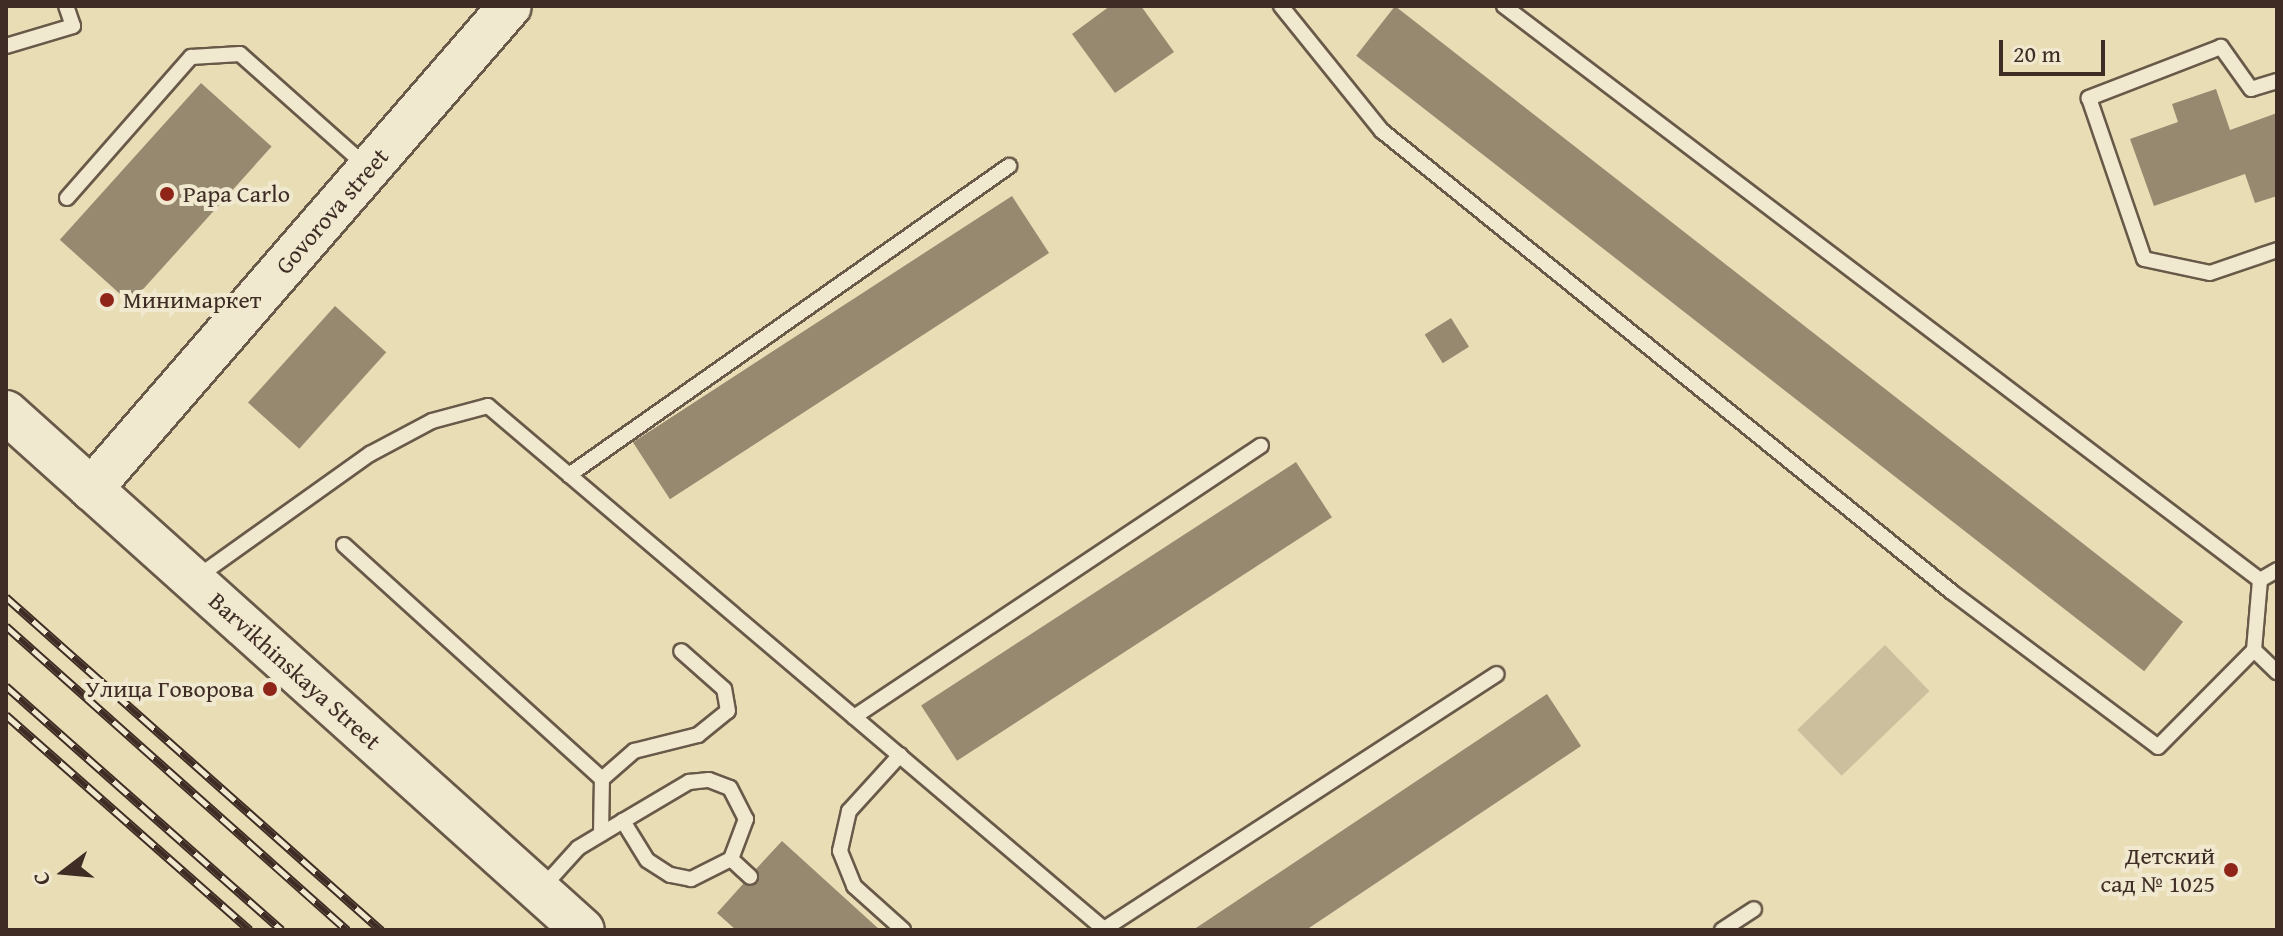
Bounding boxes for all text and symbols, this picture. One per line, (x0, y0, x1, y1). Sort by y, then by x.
scale bar (2003, 24, 2109, 74)
text: 20 m (2013, 36, 2061, 71)
street label: Govorova street (269, 142, 395, 280)
place label: Papa Carlo (183, 180, 290, 208)
marker: Papa Carlo (158, 185, 176, 203)
place label: Минимаркет (123, 286, 261, 314)
marker: Минимаркет (98, 291, 116, 309)
street label: Barvikhinskaya Street (203, 586, 387, 756)
place label: Улица Говорова (85, 675, 254, 703)
marker: Улица Говорова (261, 680, 279, 698)
north arrow (24, 832, 104, 912)
place label: Детский сад № 1025 (2100, 842, 2215, 898)
marker: Детский сад № 1025 (2222, 861, 2240, 879)
text: С (24, 868, 58, 889)

